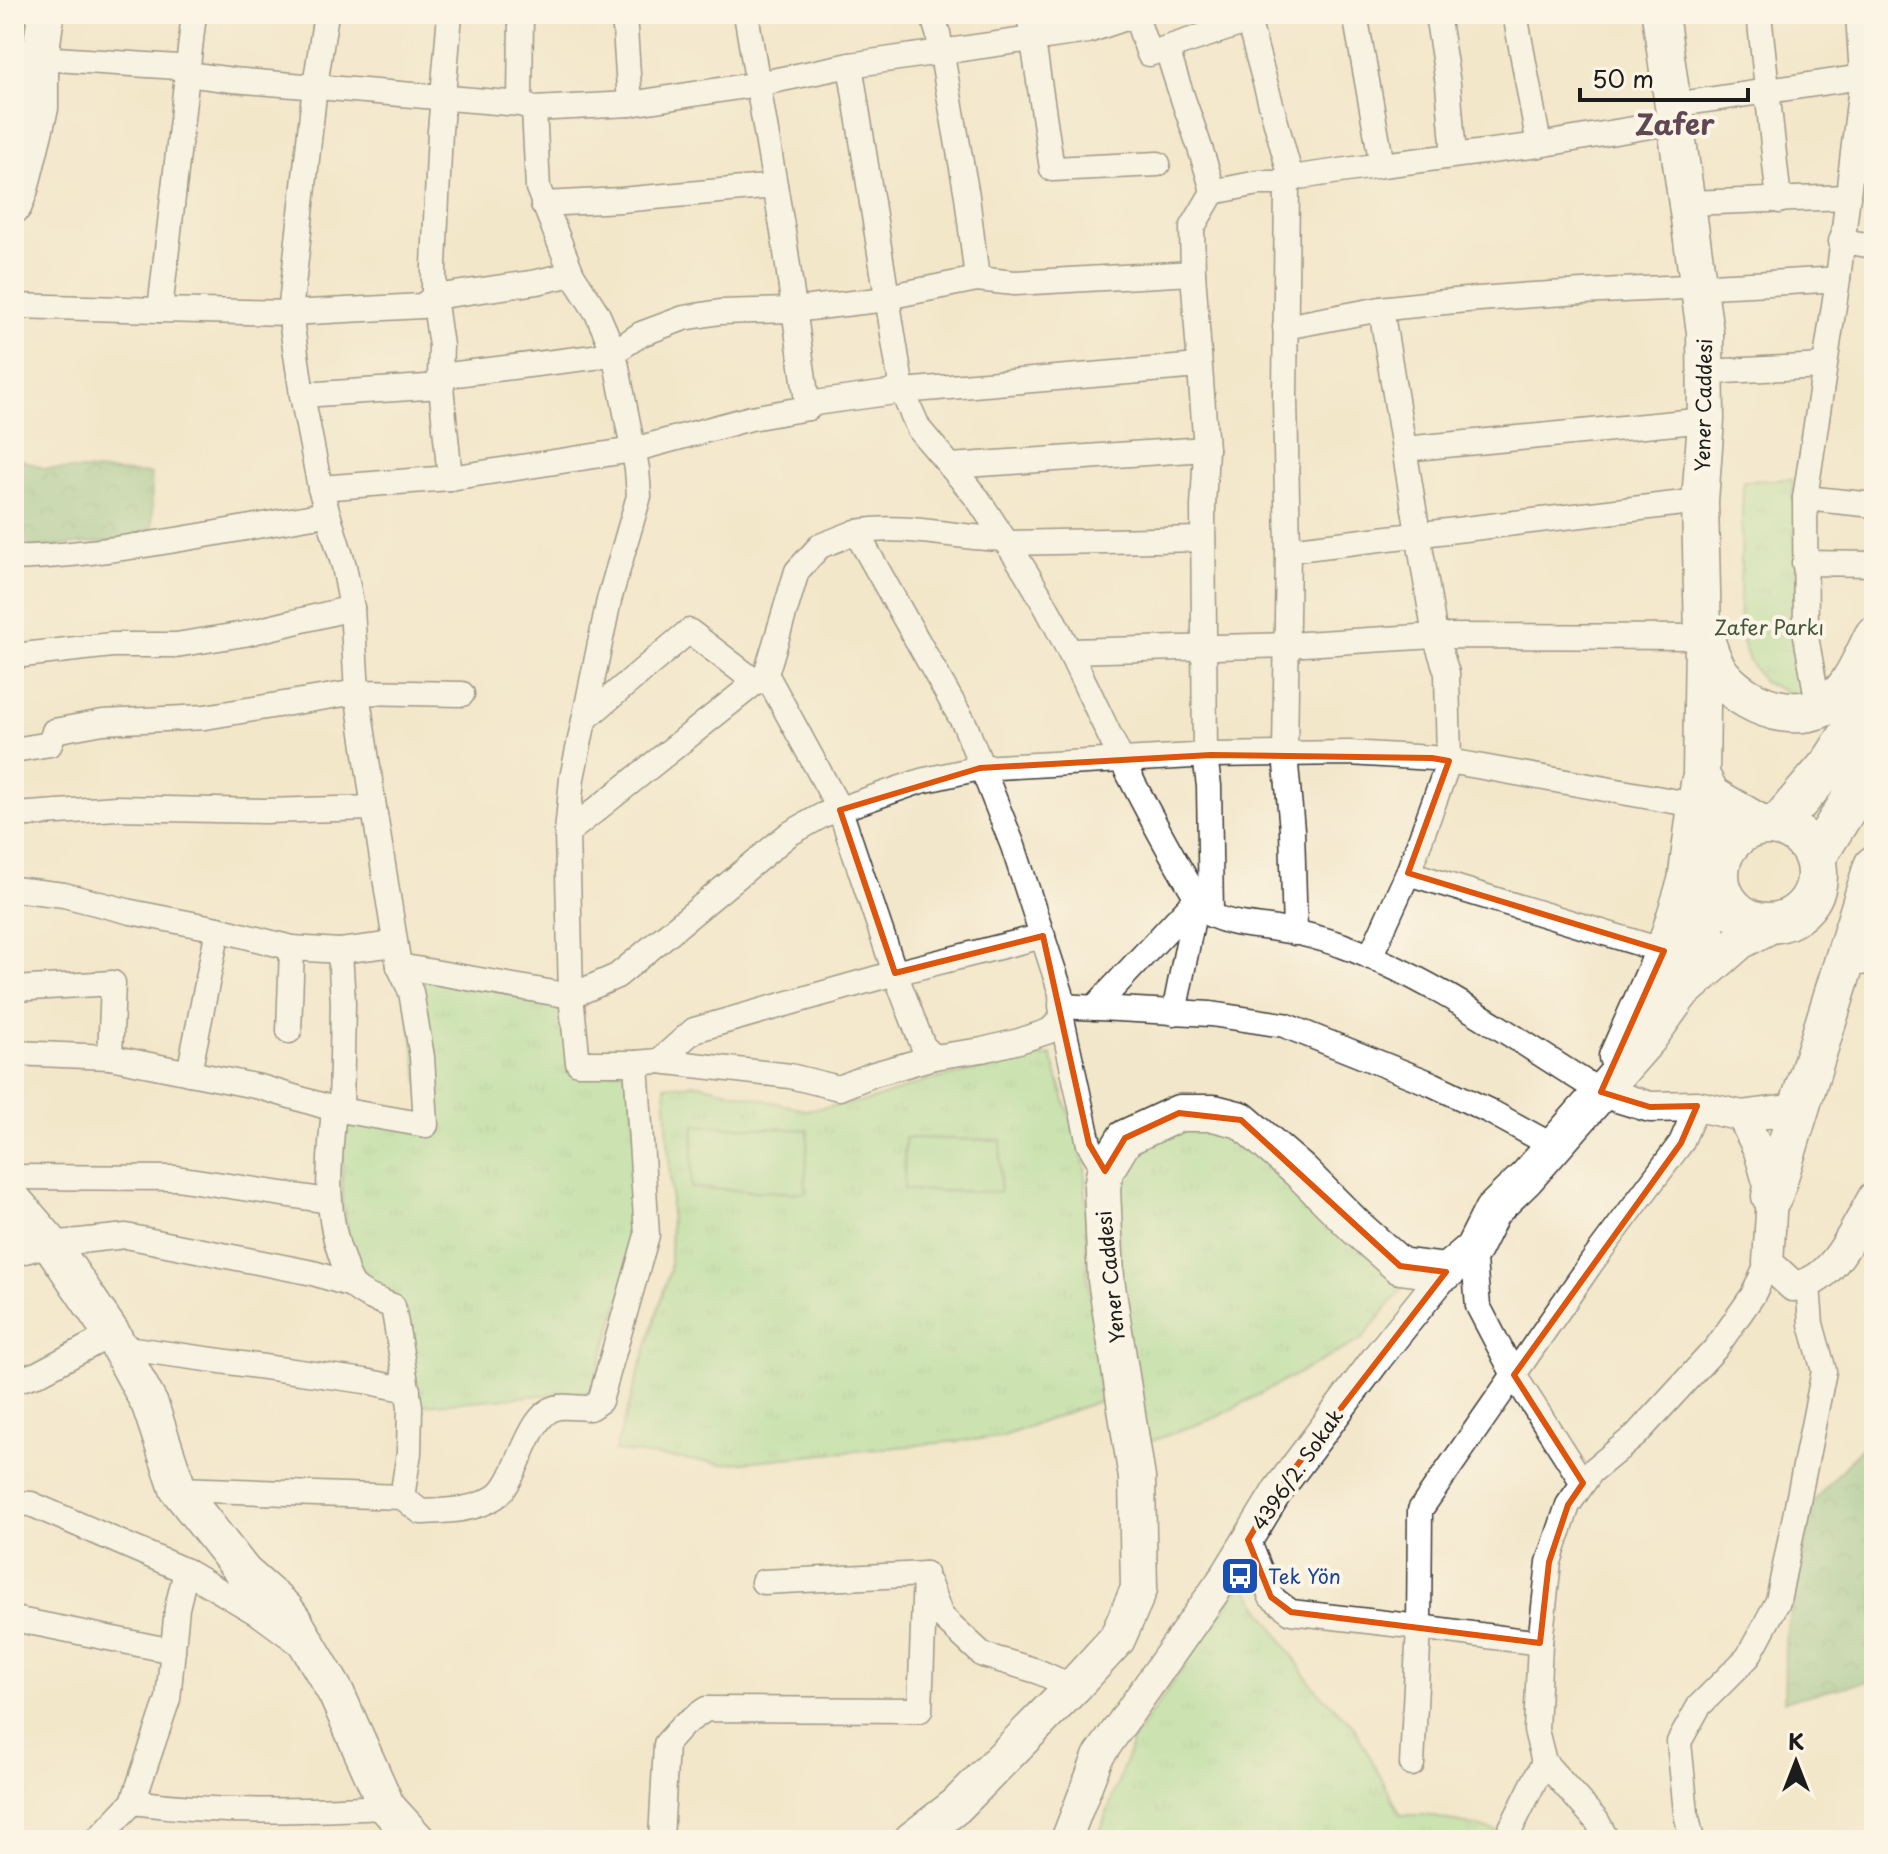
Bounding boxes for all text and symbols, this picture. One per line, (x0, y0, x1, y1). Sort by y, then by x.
scale bar (1580, 52, 1748, 102)
text: 50 m (1592, 60, 1654, 96)
district label: Zafer (1635, 102, 1715, 145)
street label: Yener Caddesi (1687, 338, 1719, 472)
park label: Zafer Parkı (1714, 612, 1824, 642)
street label: Yener Caddesi (1088, 1209, 1132, 1345)
street label: 4396/2. Sokak (1244, 1402, 1350, 1536)
bus stop icon: Tek Yön (1219, 1555, 1261, 1597)
place label: Tek Yön (1268, 1561, 1341, 1591)
north arrow (1756, 1722, 1836, 1802)
text: K (1788, 1724, 1804, 1757)

